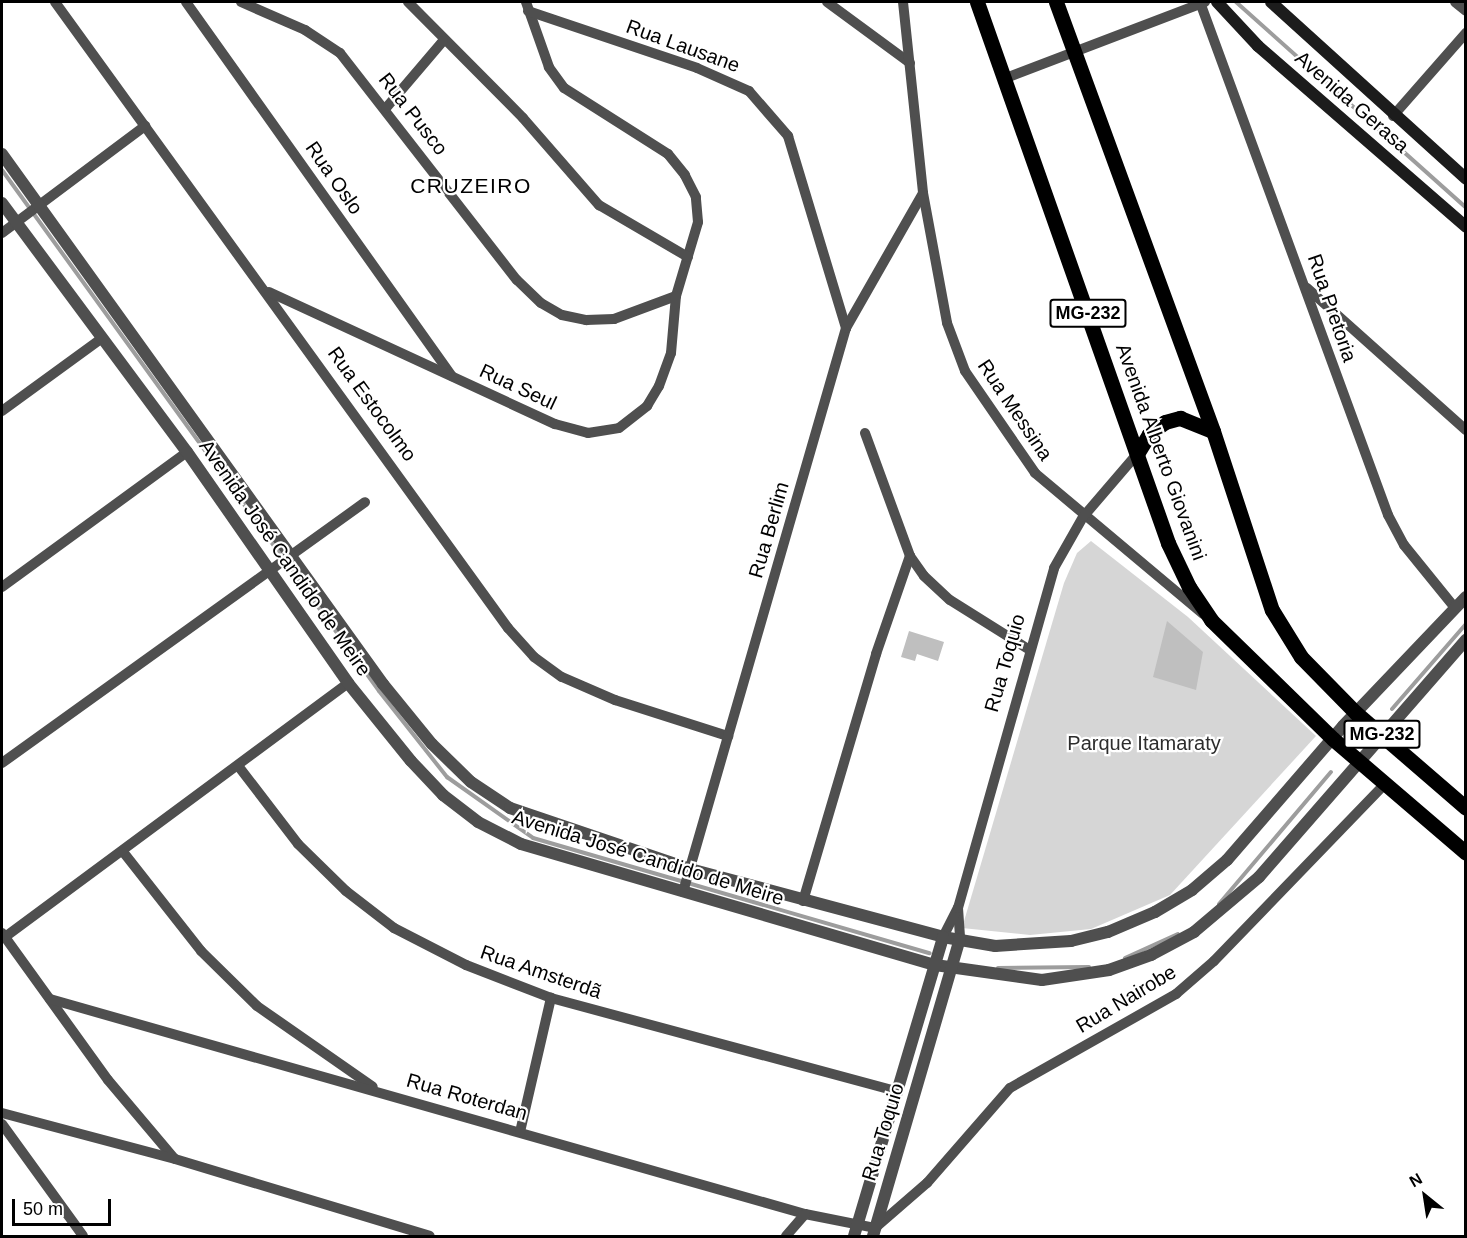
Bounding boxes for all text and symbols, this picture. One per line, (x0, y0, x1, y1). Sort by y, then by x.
street label: Rua Lausane (623, 14, 743, 78)
street label: Avenida Gerasa (1290, 46, 1414, 158)
street label: Rua Pusco (373, 68, 453, 160)
street label: Rua Oslo (300, 137, 368, 219)
district label: CRUZEIRO (410, 173, 532, 199)
street label: Rua Pretoria (1302, 251, 1362, 365)
road number: MG-232 (1049, 298, 1127, 328)
street label: Avenida Alberto Giovanini (1110, 340, 1212, 564)
street label: Rua Estocolmo (322, 342, 422, 466)
street label: Rua Messina (972, 355, 1058, 465)
street label: Rua Seul (476, 359, 560, 415)
street label: Avenida José Candido de Meire (194, 435, 376, 681)
street label: Rua Berlim (744, 479, 794, 581)
street label: Rua Toquio (980, 611, 1030, 715)
road number: MG-232 (1343, 719, 1421, 749)
park label: Parque Itamaraty (1067, 731, 1221, 755)
street label: Avenida José Candido de Meire (509, 805, 787, 911)
street label: Rua Amsterdã (477, 940, 605, 1004)
street label: Rua Nairobe (1072, 960, 1180, 1038)
street label: Rua Roterdan (404, 1068, 530, 1126)
street label: Rua Toquio (857, 1080, 909, 1184)
north arrow (1395, 1166, 1455, 1226)
text: N (1406, 1170, 1425, 1190)
scale bar (15, 1187, 114, 1225)
text: 50 m (23, 1199, 63, 1219)

